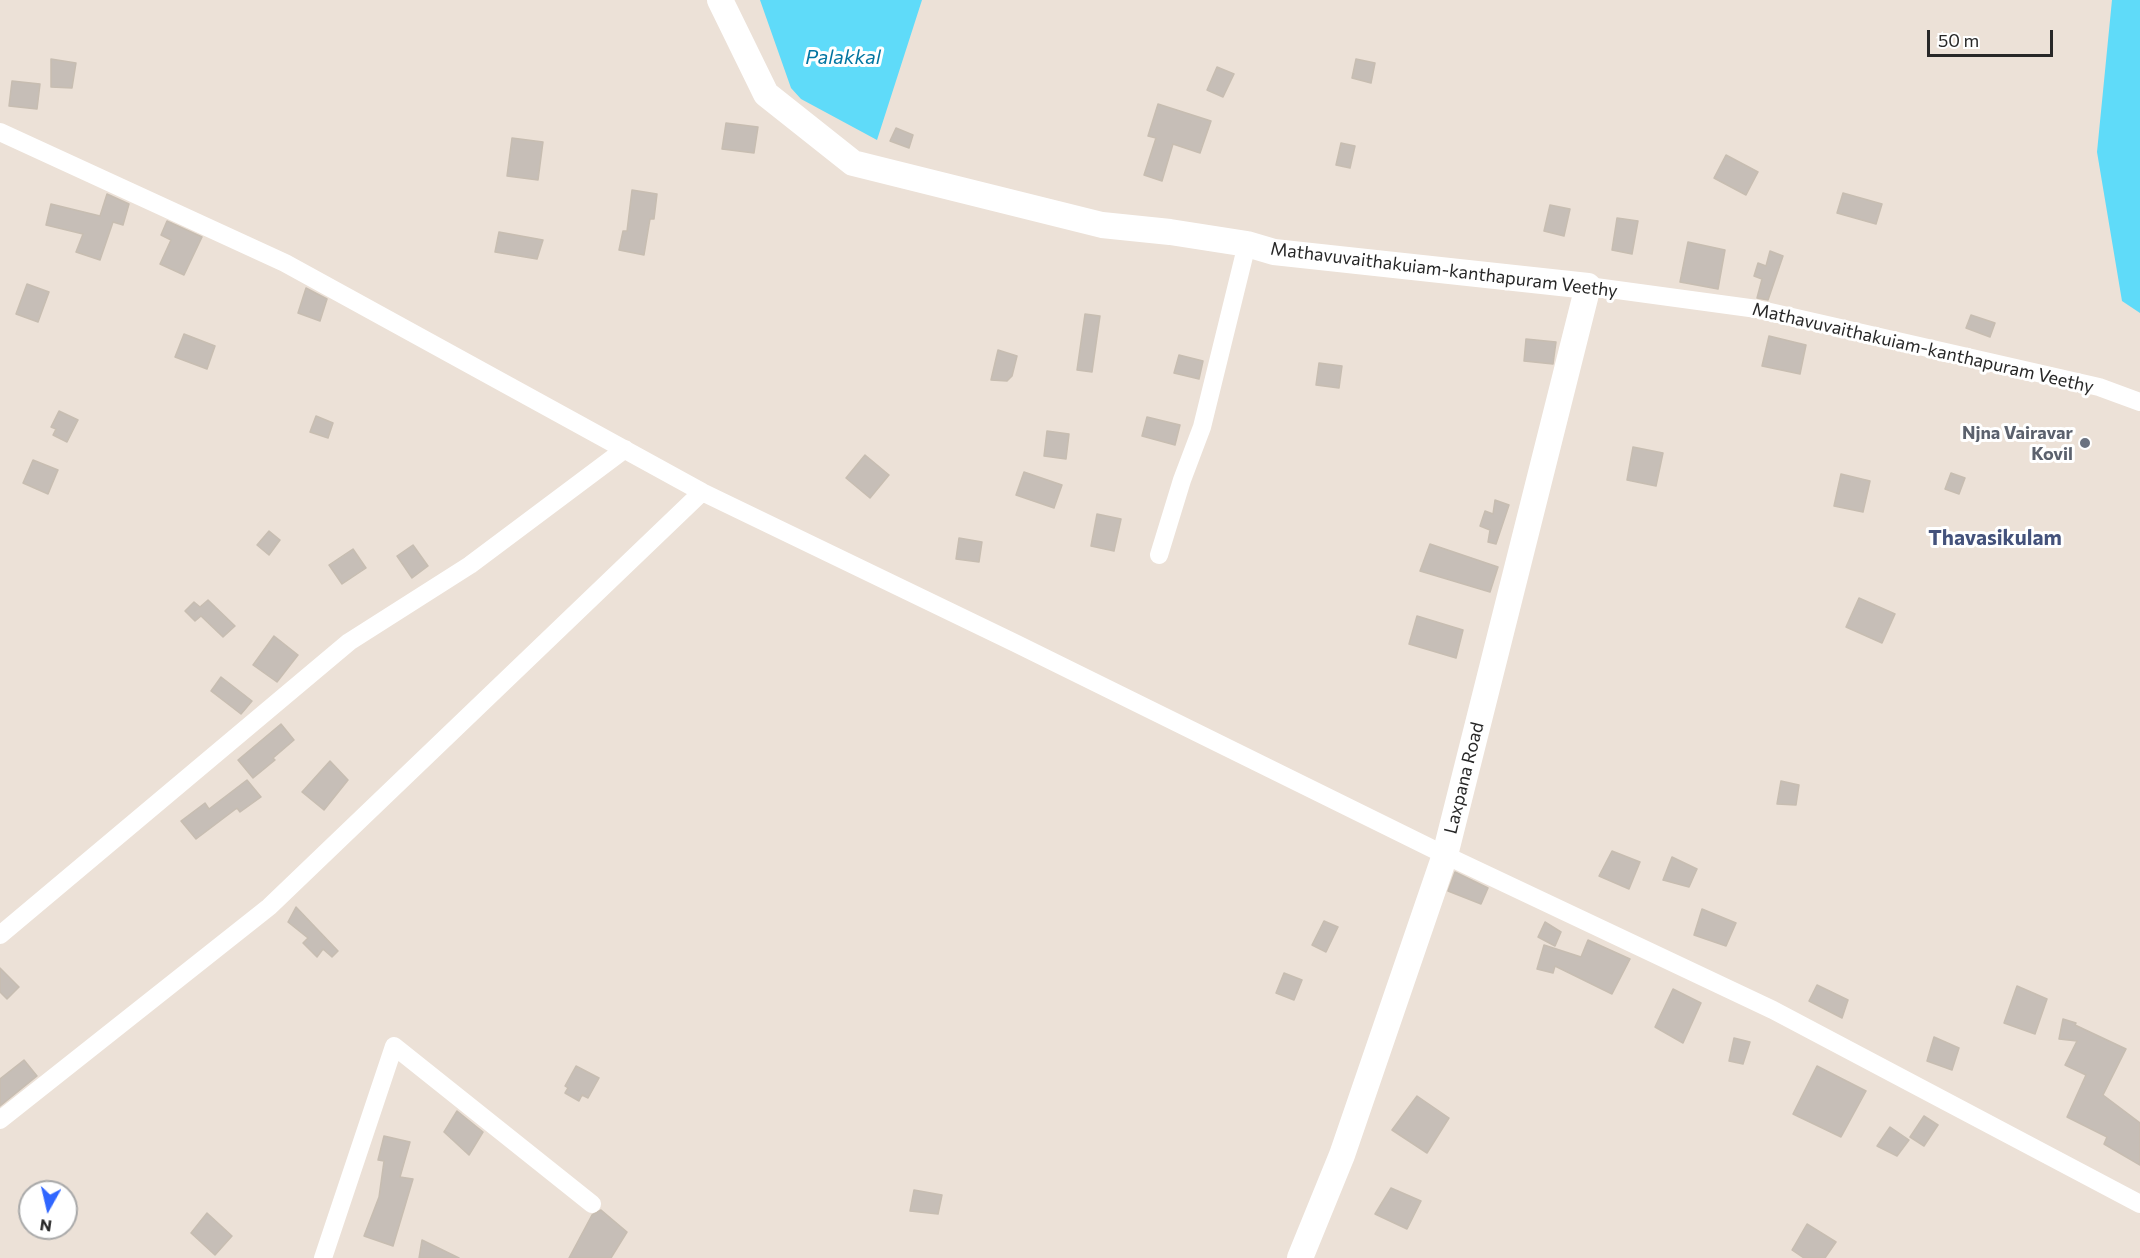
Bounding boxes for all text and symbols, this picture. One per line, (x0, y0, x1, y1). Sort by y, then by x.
scale bar (1930, 18, 2056, 56)
text: 50 m (1938, 29, 1979, 51)
water label: Palakkal (805, 45, 881, 69)
street label: Mathavuvaithakuiam-kanthapuram Veethy (1269, 238, 1619, 302)
street label: Mathavuvaithakuiam-kanthapuram Veethy (1750, 298, 2096, 398)
place label: Njna Vairavar Kovil (1962, 422, 2073, 464)
marker: Njna Vairavar Kovil (2078, 436, 2092, 450)
district label: Thavasikulam (1928, 525, 2062, 551)
street label: Laxpana Road (1440, 720, 1488, 836)
north arrow (18, 1180, 78, 1240)
text: N (38, 1216, 53, 1237)

